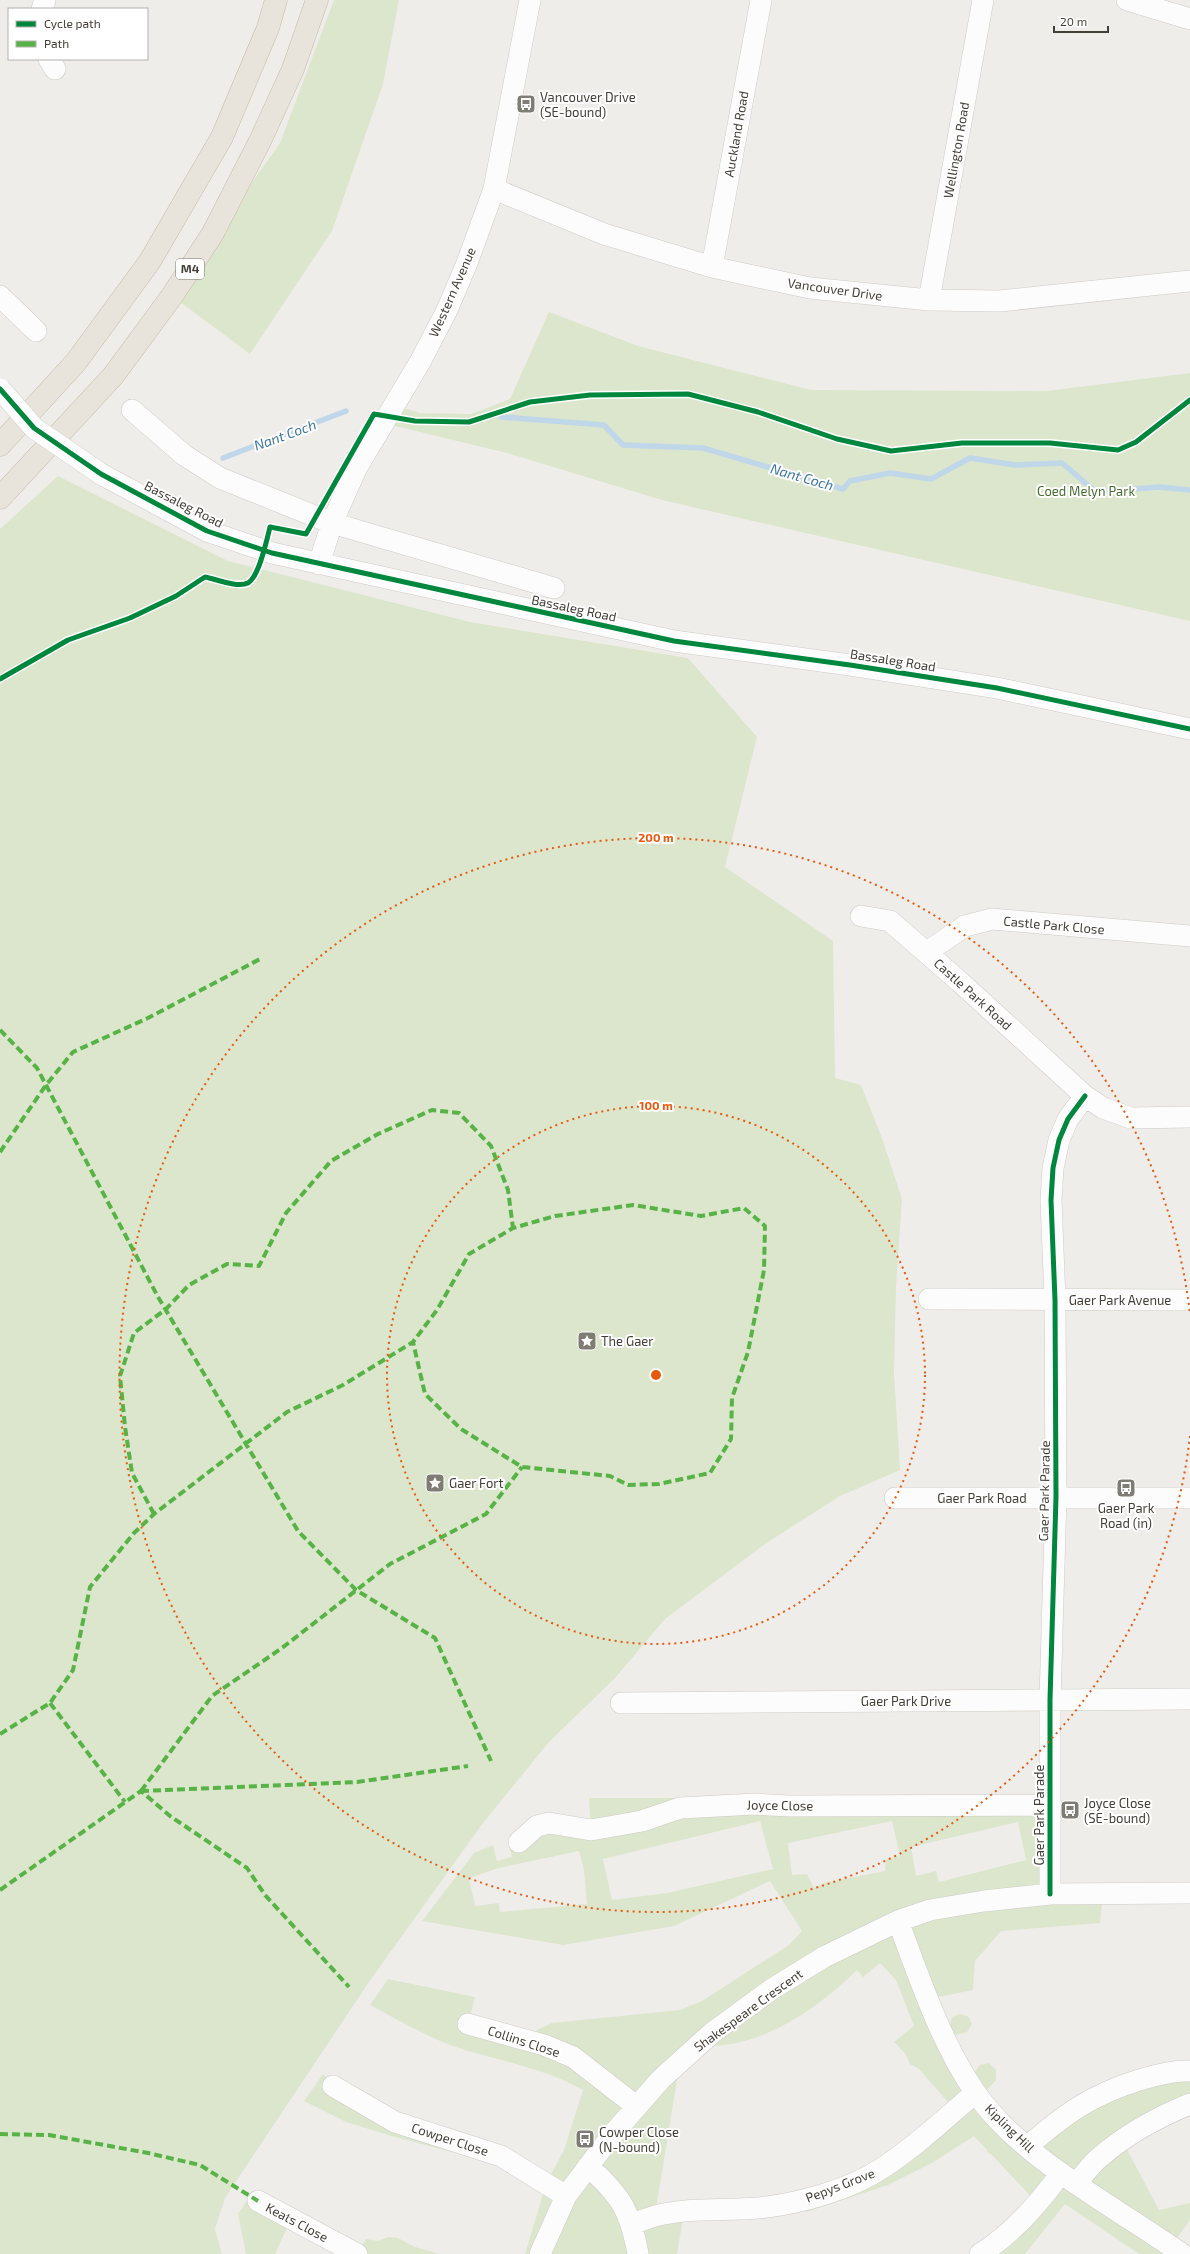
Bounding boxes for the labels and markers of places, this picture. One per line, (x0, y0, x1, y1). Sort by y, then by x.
place label: Vancouver Drive (SE-bound) (540, 89, 636, 120)
bus stop icon: Vancouver Drive (SE-bound) (515, 93, 537, 115)
place icon: The Gaer (576, 1330, 598, 1352)
place label: The Gaer (601, 1333, 653, 1349)
centre of rings (649, 1368, 663, 1382)
place icon: Gaer Fort (424, 1472, 446, 1494)
place label: Gaer Fort (449, 1475, 504, 1491)
bus stop icon: Gaer Park Road (in) (1115, 1477, 1137, 1499)
place label: Gaer Park Road (in) (1098, 1500, 1155, 1531)
place label: Joyce Close (SE-bound) (1084, 1795, 1151, 1826)
bus stop icon: Joyce Close (SE-bound) (1059, 1799, 1081, 1821)
place label: Cowper Close (N-bound) (599, 2124, 679, 2155)
bus stop icon: Cowper Close (N-bound) (574, 2128, 596, 2150)

